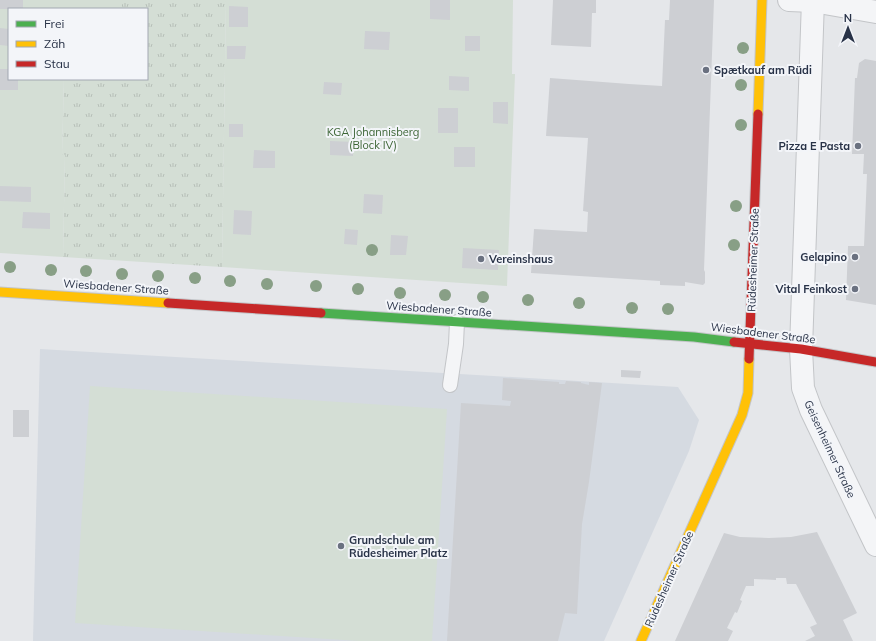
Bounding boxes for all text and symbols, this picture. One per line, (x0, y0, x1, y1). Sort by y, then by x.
legend (8, 8, 148, 80)
north arrow (828, 8, 868, 48)
text: N (844, 11, 852, 25)
text: Frei (44, 16, 64, 31)
text: Zäh (44, 36, 65, 51)
text: Stau (44, 56, 70, 71)
place label: Spætkauf am Rüdi (714, 63, 812, 77)
marker: Spætkauf am Rüdi (701, 65, 711, 75)
park label: KGA Johannisberg (Block IV) (327, 125, 419, 152)
place label: Pizza E Pasta (779, 139, 850, 153)
marker: Pizza E Pasta (853, 141, 863, 151)
street label: Rüdesheimer Straße (744, 208, 762, 312)
place label: Gelapino (800, 250, 847, 264)
place label: Vereinshaus (488, 252, 554, 266)
marker: Gelapino (850, 252, 860, 262)
marker: Vereinshaus (476, 254, 486, 264)
street label: Wiesbadener Straße (63, 276, 169, 298)
place label: Vital Feinkost (775, 282, 847, 296)
marker: Vital Feinkost (850, 284, 860, 294)
street label: Wiesbadener Straße (386, 298, 492, 320)
street label: Wiesbadener Straße (710, 320, 816, 346)
street label: Geisenheimer Straße (801, 398, 859, 500)
street label: Rüdesheimer Straße (642, 529, 696, 629)
place label: Grundschule am Rüdesheimer Platz (349, 533, 448, 560)
marker: Grundschule am Rüdesheimer Platz (336, 541, 346, 551)

